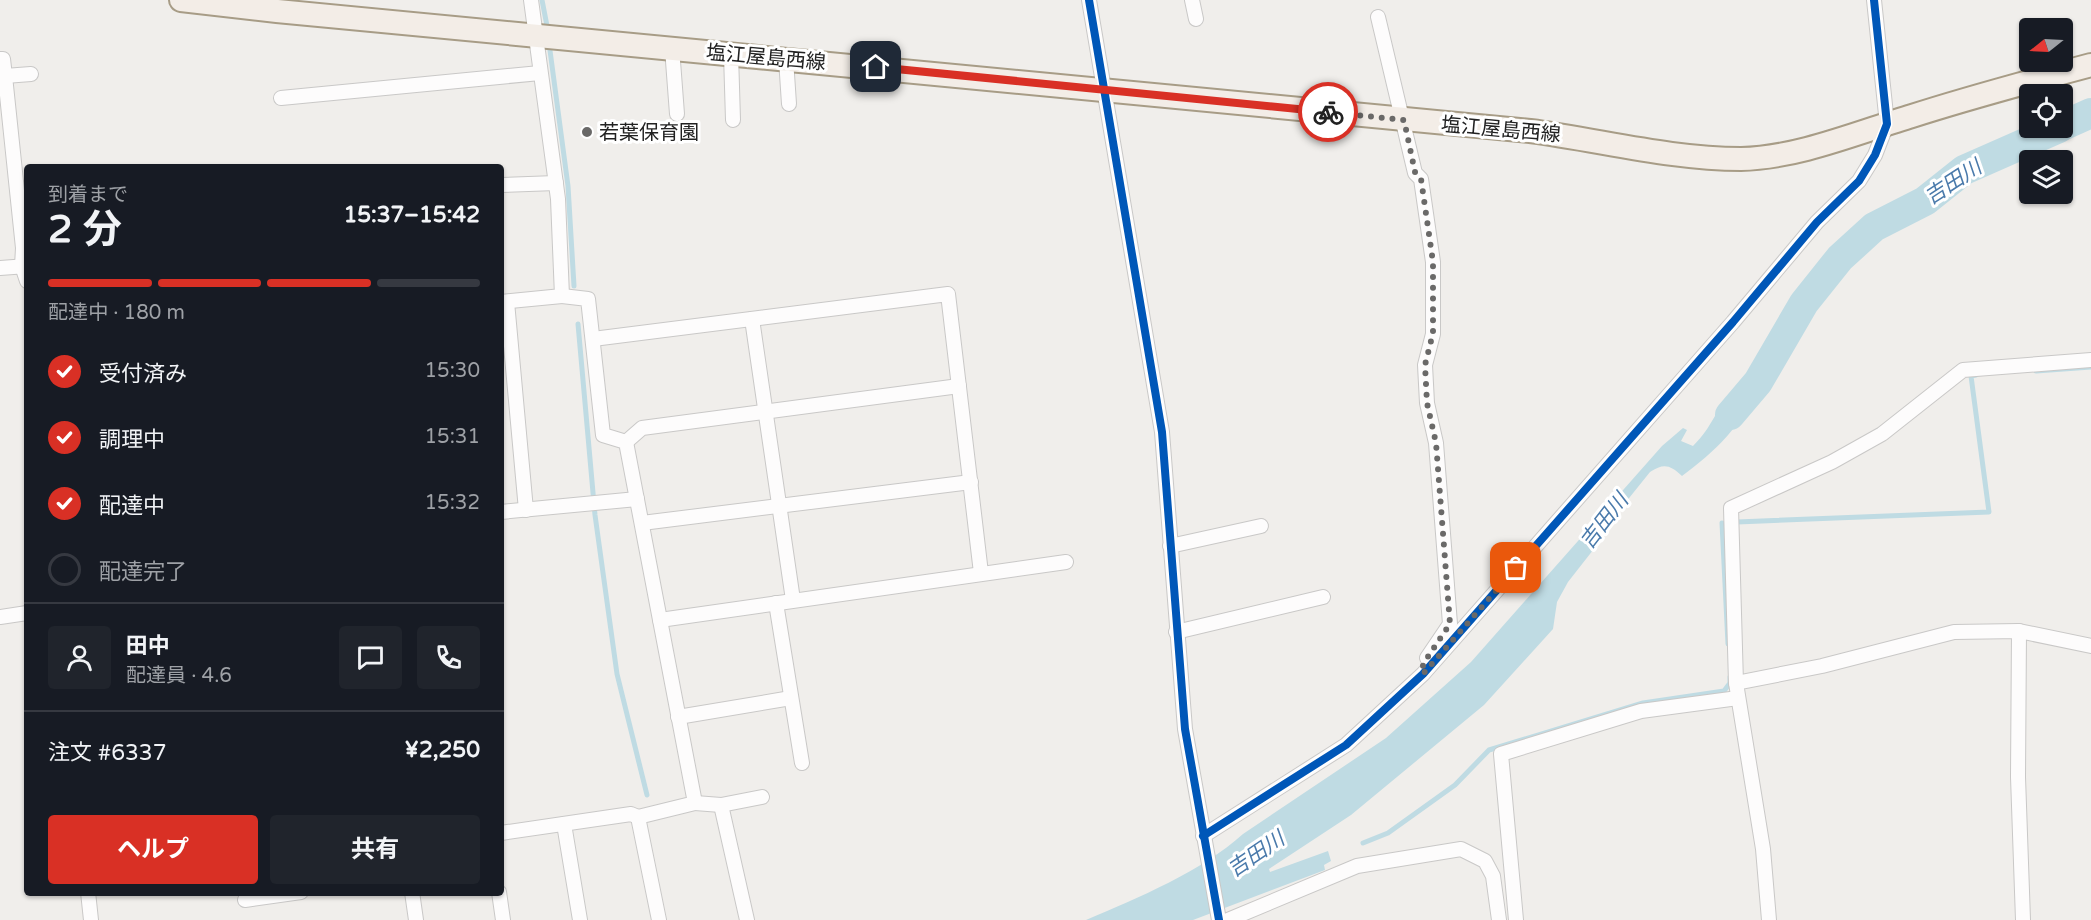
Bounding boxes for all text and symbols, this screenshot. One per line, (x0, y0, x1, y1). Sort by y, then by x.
north arrow (2019, 18, 2073, 72)
map controls (2019, 18, 2073, 204)
street label: 塩江屋島西線 (705, 41, 827, 75)
pin (850, 41, 901, 92)
icon: home (859, 50, 892, 83)
courier (1298, 82, 1358, 142)
button: locate (2019, 84, 2073, 138)
icon: bike (1312, 96, 1345, 129)
street label: 塩江屋島西線 (1440, 113, 1562, 147)
place label: 若葉保育園 (599, 121, 699, 145)
marker: 若葉保育園 (580, 125, 594, 139)
button: layers (2019, 150, 2073, 204)
water label: 吉田川 (1920, 154, 1988, 210)
text: 到着まで (48, 183, 128, 207)
text: 15:37–15:42 (343, 202, 480, 228)
text: 2 分 (48, 206, 122, 253)
text: 配達中 · 180 m (48, 301, 185, 325)
icon: check (48, 355, 81, 388)
text: 15:30 (425, 359, 480, 383)
text: 受付済み (99, 361, 187, 387)
icon: check (48, 421, 81, 454)
text: 15:31 (425, 425, 480, 449)
text: 調理中 (99, 427, 165, 453)
icon: check (48, 487, 81, 520)
water label: 吉田川 (1575, 487, 1635, 554)
text: 15:32 (425, 491, 480, 515)
text: 配達中 (99, 493, 165, 519)
pin (1490, 542, 1541, 593)
icon: bag (1499, 551, 1532, 584)
text: 配達完了 (99, 559, 187, 585)
button: person (48, 626, 111, 689)
button: chat (339, 626, 402, 689)
button: phone (417, 626, 480, 689)
text: 田中 (126, 633, 170, 659)
text: 配達員 · 4.6 (126, 664, 232, 688)
text: ¥2,250 (405, 737, 480, 763)
text: 注文 #6337 (48, 740, 166, 766)
button: ヘルプ (48, 815, 258, 884)
button: 共有 (270, 815, 480, 884)
water label: 吉田川 (1223, 825, 1291, 882)

